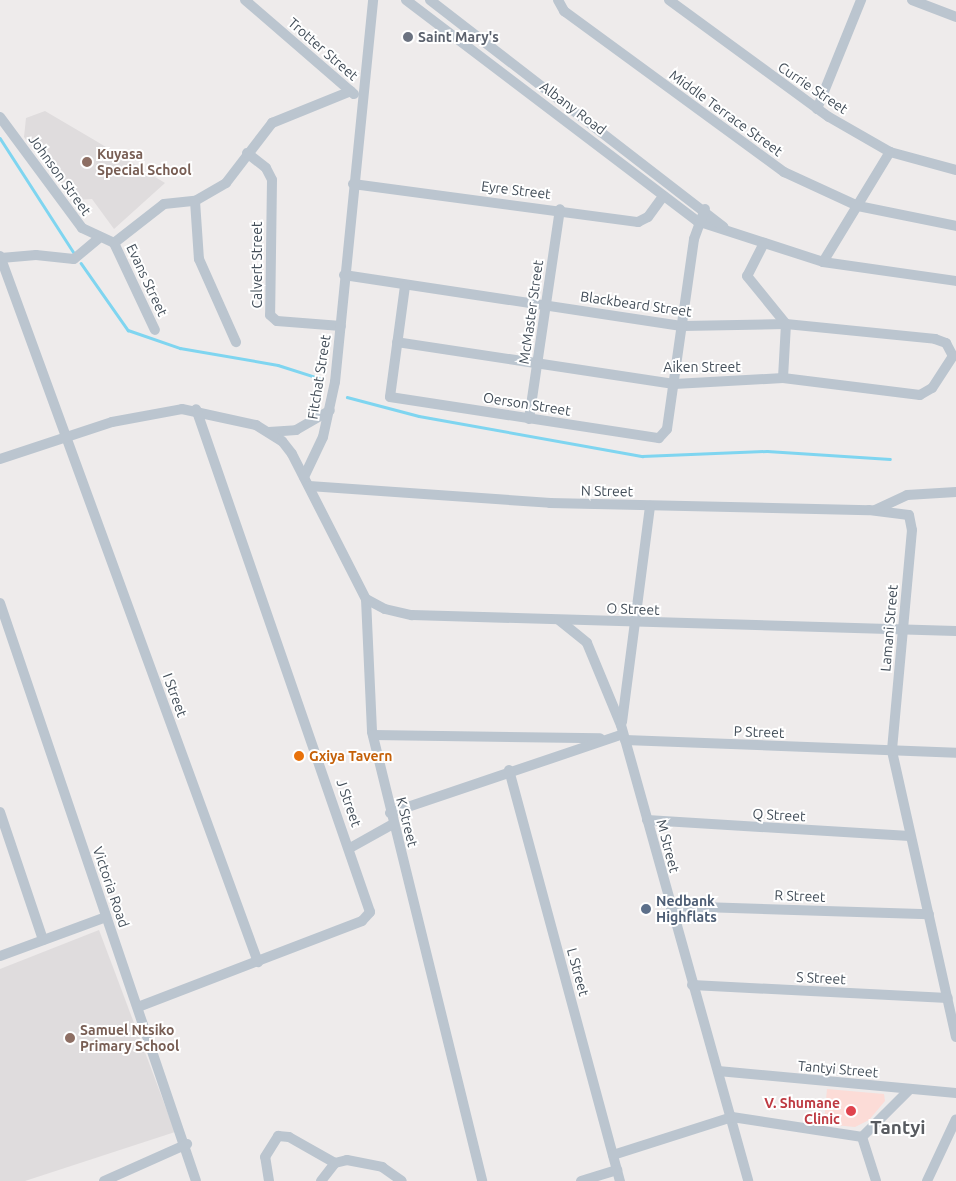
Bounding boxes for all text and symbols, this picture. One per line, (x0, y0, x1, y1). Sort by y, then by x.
street label: Trotter Street (285, 14, 361, 84)
place label: Saint Mary's (418, 29, 499, 45)
marker: Saint Mary's (402, 31, 414, 43)
street label: Currie Street (775, 59, 851, 117)
street label: Middle Terrace Street (666, 66, 786, 160)
street label: Albany Road (537, 78, 609, 138)
street label: Johnson Street (25, 131, 95, 219)
place label: Kuyasa Special School (97, 146, 191, 178)
marker: Kuyasa Special School (81, 156, 93, 168)
street label: Eyre Street (480, 177, 552, 203)
street label: Calvert Street (249, 221, 265, 309)
street label: Evans Street (123, 241, 171, 319)
street label: McMaster Street (515, 259, 547, 365)
street label: Blackbeard Street (579, 288, 693, 320)
street label: Fitchat Street (304, 333, 334, 421)
street label: Aiken Street (663, 359, 741, 375)
street label: Oerson Street (482, 389, 572, 419)
street label: N Street (581, 482, 633, 500)
street label: Lamani Street (877, 584, 901, 672)
street label: O Street (606, 600, 660, 618)
street label: I Street (159, 671, 191, 719)
street label: P Street (733, 723, 785, 741)
place label: Gxiya Tavern (309, 748, 393, 764)
marker: Gxiya Tavern (293, 750, 305, 762)
street label: J Street (333, 777, 365, 829)
street label: K Street (393, 795, 421, 849)
street label: Q Street (752, 805, 806, 825)
street label: M Street (653, 818, 683, 874)
street label: Victoria Road (89, 844, 133, 930)
street label: R Street (774, 887, 826, 905)
place label: Nedbank Highflats (656, 893, 717, 926)
marker: Nedbank Highflats (640, 903, 652, 915)
street label: L Street (563, 946, 593, 998)
street label: S Street (796, 968, 846, 988)
place label: Samuel Ntsiko Primary School (80, 1022, 179, 1054)
marker: Samuel Ntsiko Primary School (64, 1032, 76, 1044)
street label: Tantyi Street (797, 1057, 879, 1081)
place label: V. Shumane Clinic (764, 1095, 840, 1128)
marker: V. Shumane Clinic (844, 1104, 858, 1118)
district label: Tantyi (870, 1117, 926, 1139)

